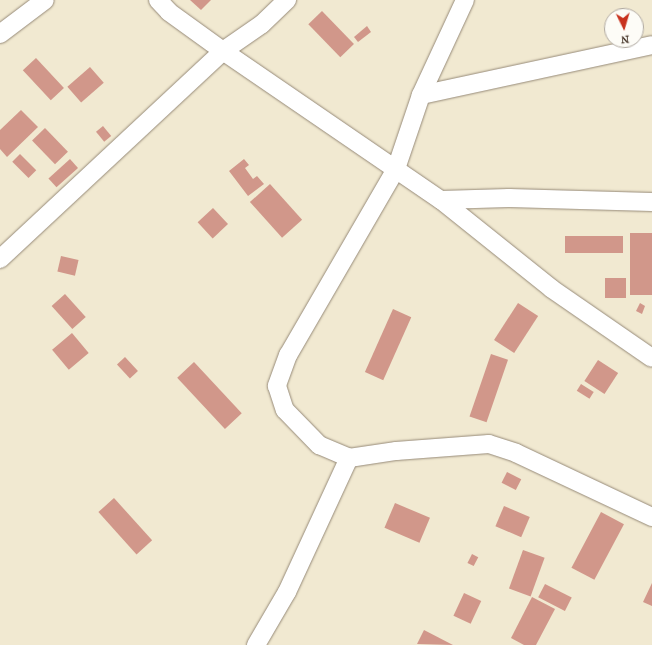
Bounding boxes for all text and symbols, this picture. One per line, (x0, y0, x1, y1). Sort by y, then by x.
north arrow (604, 8, 644, 48)
text: N (620, 33, 630, 46)

